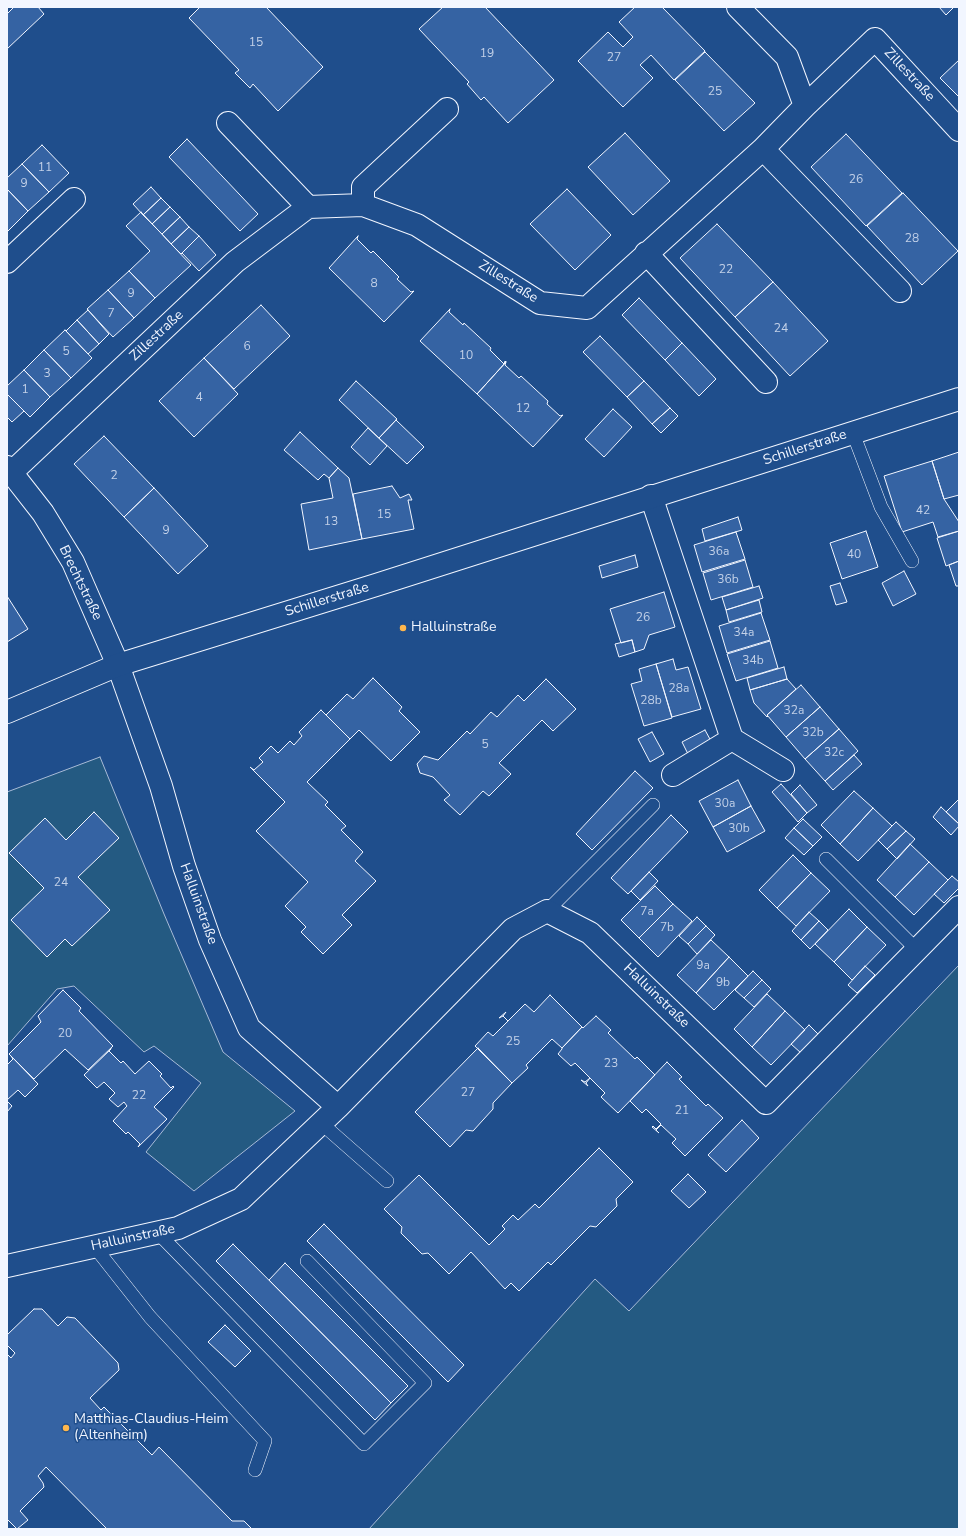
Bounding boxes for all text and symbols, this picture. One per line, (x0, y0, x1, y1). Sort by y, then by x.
house number: 15 (249, 36, 263, 50)
street label: Zillestraße (880, 45, 938, 105)
house number: 19 (480, 47, 494, 61)
house number: 27 (607, 51, 621, 65)
house number: 25 (708, 85, 722, 99)
house number: 11 (38, 161, 52, 175)
house number: 26 (849, 173, 863, 187)
house number: 9 (20, 177, 28, 191)
house number: 28 (905, 232, 919, 246)
street label: Zillestraße (475, 257, 541, 307)
house number: 22 (719, 263, 733, 277)
house number: 8 (370, 277, 378, 291)
house number: 9 (127, 287, 135, 301)
house number: 7 (107, 307, 115, 321)
street label: Zillestraße (127, 307, 187, 365)
house number: 24 (774, 322, 788, 336)
house number: 6 (243, 340, 251, 354)
house number: 5 (62, 345, 70, 359)
house number: 10 (459, 349, 473, 363)
house number: 3 (43, 367, 51, 381)
house number: 1 (21, 383, 29, 397)
house number: 4 (195, 391, 203, 405)
house number: 12 (516, 402, 530, 416)
street label: Schillerstraße (761, 427, 849, 469)
house number: 2 (110, 469, 118, 483)
house number: 42 (916, 504, 930, 518)
house number: 15 (377, 508, 391, 522)
house number: 13 (324, 515, 338, 529)
house number: 9 (162, 524, 170, 538)
street label: Brechtstraße (55, 543, 105, 623)
house number: 36a (709, 545, 729, 559)
house number: 40 (847, 548, 861, 562)
house number: 36b (717, 573, 739, 587)
street label: Schillerstraße (283, 579, 371, 621)
house number: 26 (636, 611, 650, 625)
place label: Halluinstraße (411, 620, 496, 636)
marker: Halluinstraße (398, 623, 408, 633)
house number: 34a (734, 626, 754, 640)
house number: 34b (742, 654, 764, 668)
house number: 28a (669, 682, 689, 696)
house number: 28b (640, 694, 662, 708)
house number: 32a (784, 704, 804, 718)
house number: 32b (802, 726, 824, 740)
house number: 5 (481, 738, 489, 752)
house number: 32c (824, 746, 844, 760)
house number: 30a (715, 797, 735, 811)
house number: 30b (728, 822, 750, 836)
street label: Halluinstraße (176, 861, 220, 947)
house number: 24 (54, 876, 68, 890)
house number: 7a (640, 905, 654, 919)
house number: 7b (660, 921, 674, 935)
house number: 9a (696, 959, 710, 973)
street label: Halluinstraße (619, 960, 693, 1032)
house number: 9b (716, 976, 730, 990)
house number: 20 (58, 1027, 72, 1041)
house number: 25 (506, 1035, 520, 1049)
house number: 23 (604, 1057, 618, 1071)
house number: 27 (461, 1086, 475, 1100)
house number: 22 (132, 1089, 146, 1103)
house number: 21 (675, 1104, 689, 1118)
street label: Halluinstraße (89, 1221, 177, 1255)
place label: Matthias-Claudius-Heim (Altenheim) (74, 1412, 228, 1444)
marker: Matthias-Claudius-Heim (Altenheim) (61, 1423, 71, 1433)

